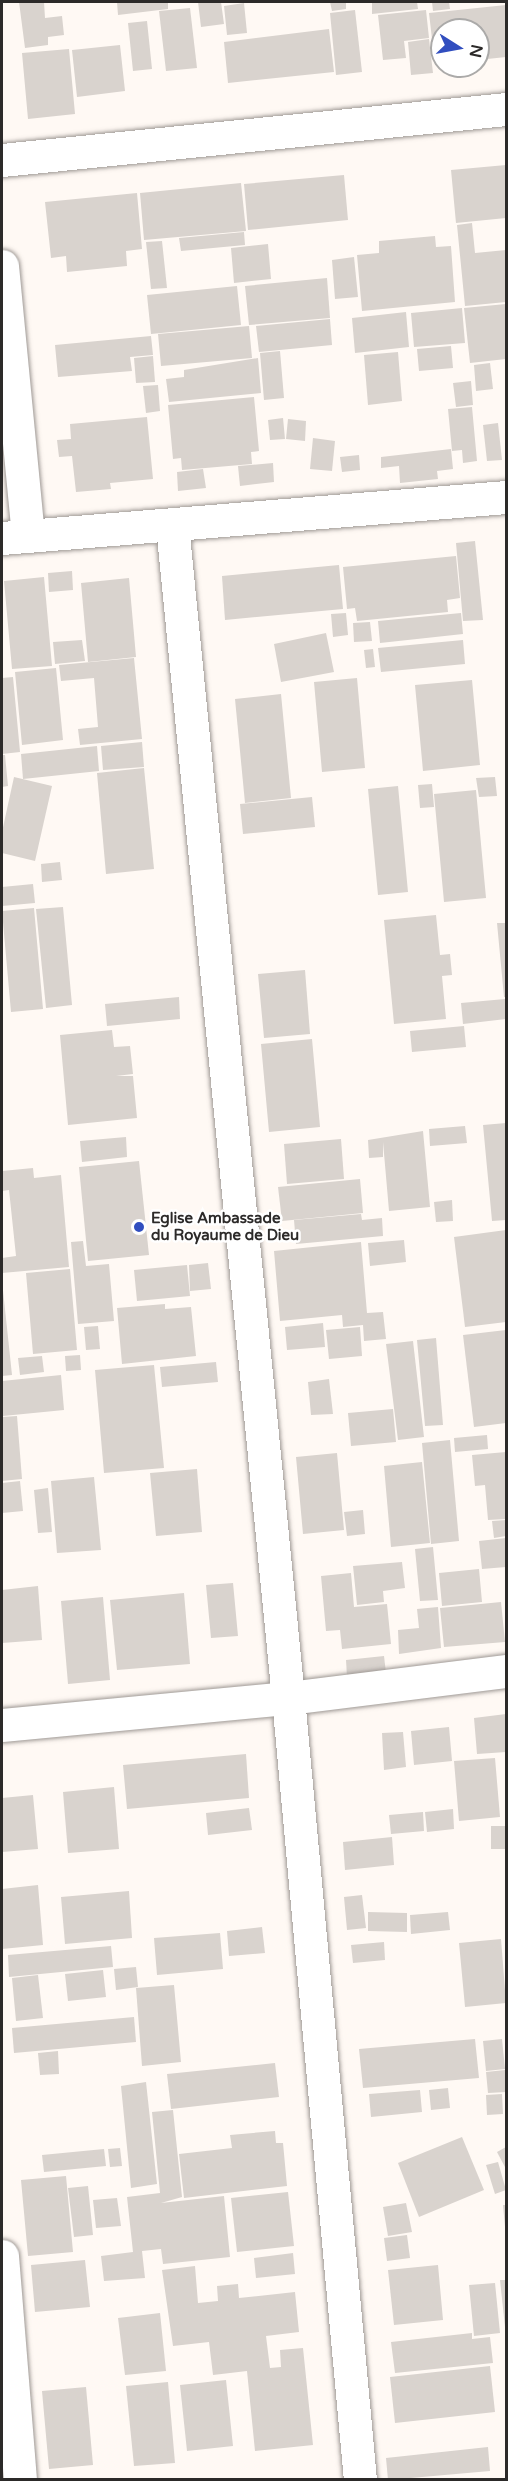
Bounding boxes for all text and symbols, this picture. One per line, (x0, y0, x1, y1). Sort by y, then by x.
north arrow (430, 18, 490, 78)
text: N (465, 43, 487, 59)
place label: Eglise Ambassade du Royaume de Dieu (151, 1209, 299, 1244)
marker: Eglise Ambassade du Royaume de Dieu (132, 1220, 146, 1234)

